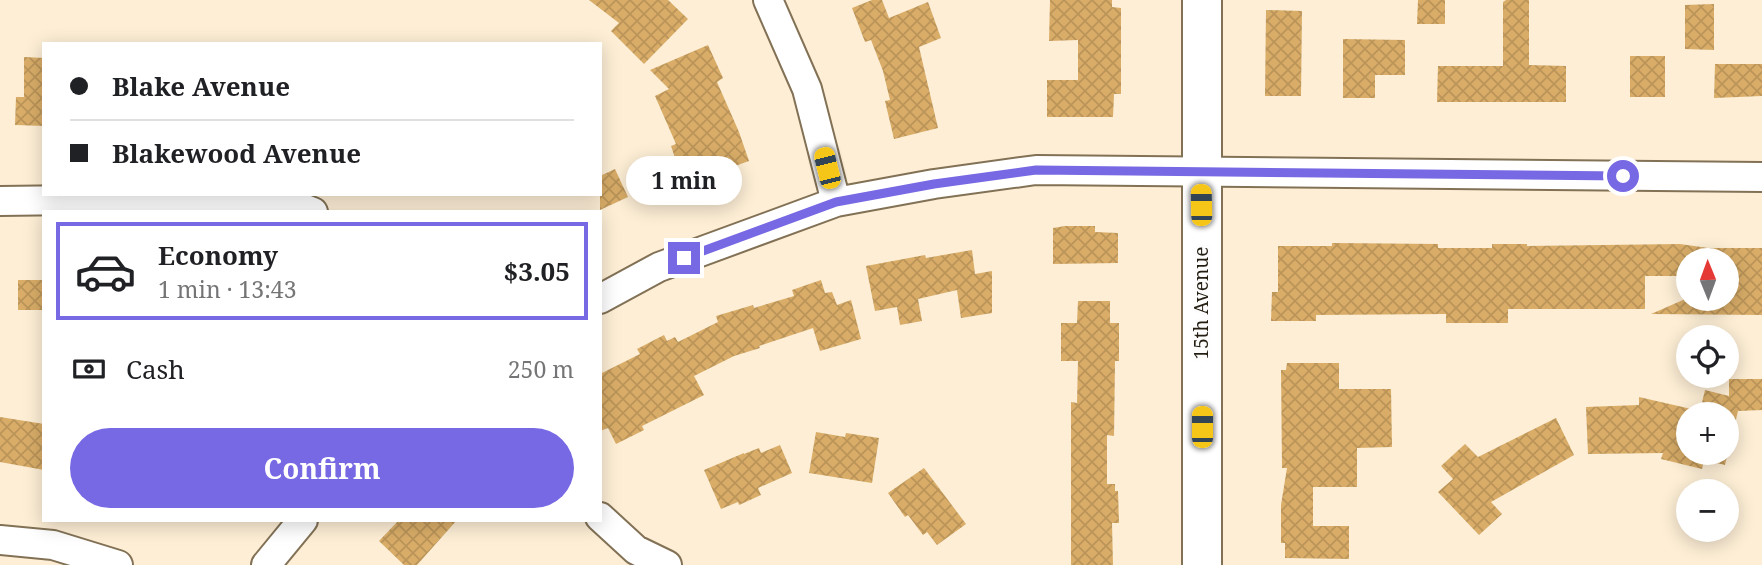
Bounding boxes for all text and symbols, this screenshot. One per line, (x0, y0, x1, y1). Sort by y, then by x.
text: Blake Avenue (112, 68, 290, 104)
text: Blakewood Avenue (112, 135, 361, 171)
car (812, 145, 843, 191)
callout: 1 min (626, 156, 742, 205)
route start (1607, 160, 1639, 192)
text: 1 min (651, 164, 717, 196)
car (1191, 184, 1212, 226)
text: Economy (158, 237, 278, 273)
icon: car (74, 240, 137, 303)
route end (668, 242, 700, 274)
street label: 15th Avenue (1188, 247, 1214, 359)
north arrow (1676, 248, 1740, 312)
map controls (1676, 248, 1739, 542)
text: $3.05 (504, 253, 570, 289)
text: 1 min · 13:43 (158, 273, 296, 305)
button: locate (1676, 325, 1739, 388)
icon: cash (70, 350, 108, 388)
text: Cash (126, 351, 185, 387)
text: 250 m (508, 353, 574, 385)
button: + (1676, 402, 1739, 465)
car (1192, 406, 1213, 448)
button: Confirm (70, 428, 574, 508)
button: − (1676, 479, 1739, 542)

